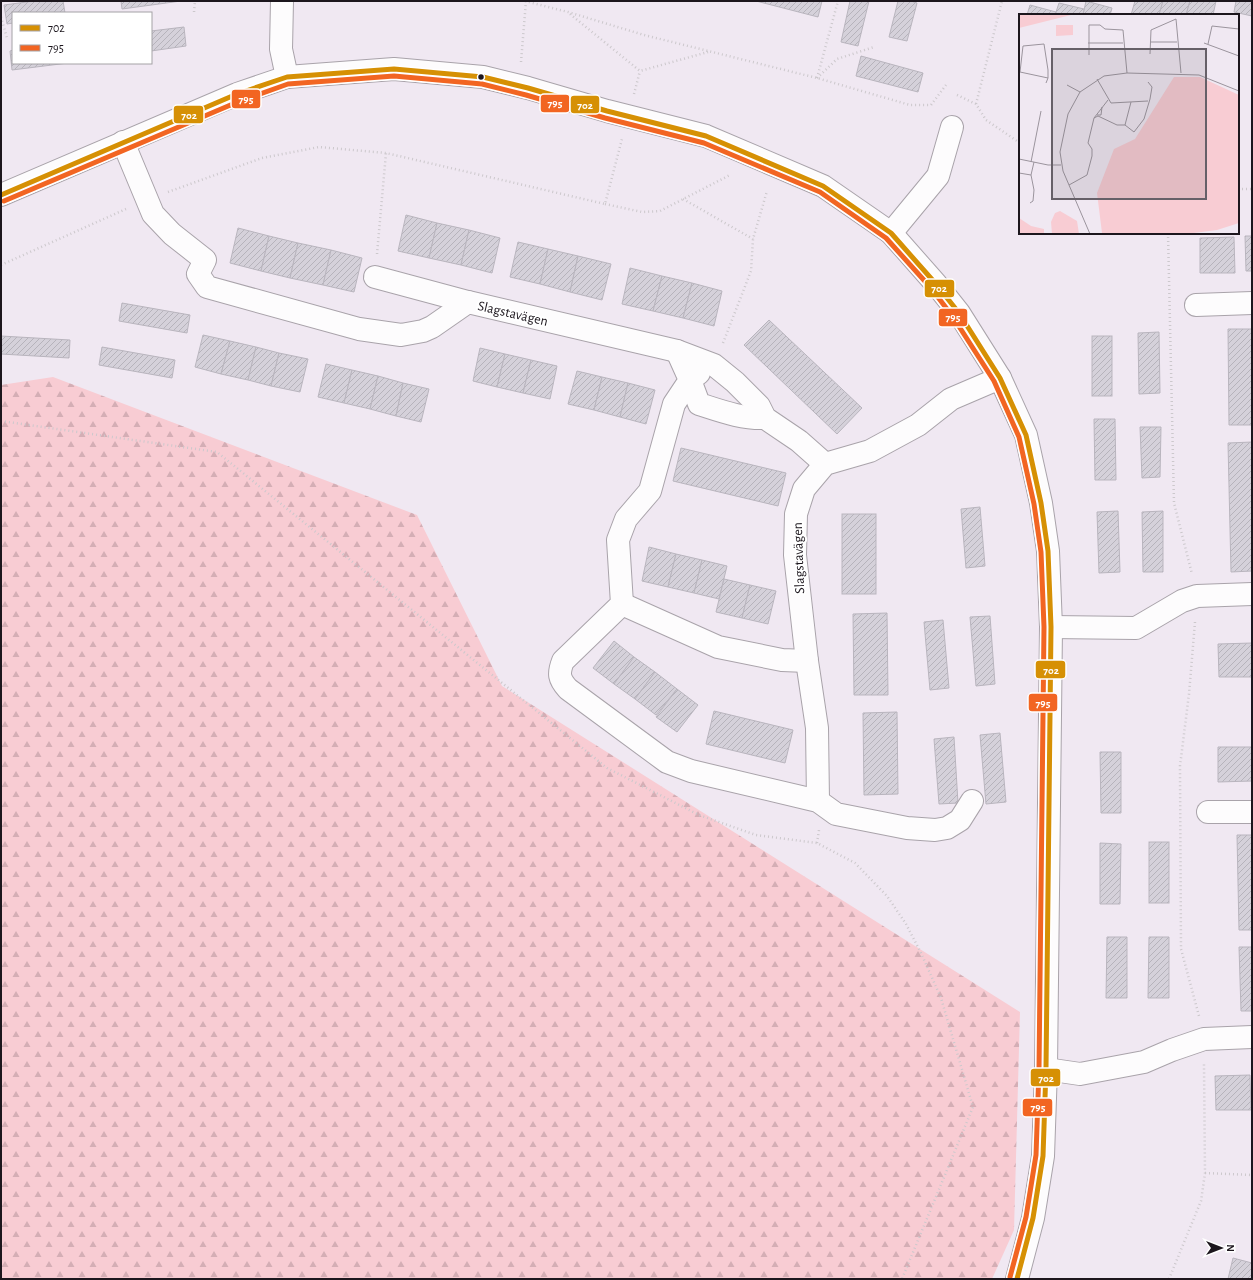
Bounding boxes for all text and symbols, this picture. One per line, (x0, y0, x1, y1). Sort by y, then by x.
legend (12, 12, 152, 64)
inset map (1019, 14, 1239, 234)
text: 702 (48, 22, 65, 34)
text: 795 (48, 42, 64, 54)
unlabelled marker (476, 72, 486, 82)
line badge: 795 (231, 89, 261, 109)
text: 795 (239, 94, 254, 105)
line badge: 795 (540, 94, 570, 113)
line badge: 702 (570, 95, 600, 114)
text: 795 (548, 98, 563, 109)
text: 702 (577, 100, 593, 111)
line badge: 702 (173, 105, 204, 124)
text: 702 (181, 110, 197, 121)
line badge: 702 (924, 279, 955, 298)
text: 702 (931, 283, 947, 294)
street label: Slagstavägen (476, 299, 549, 329)
line badge: 795 (938, 308, 968, 327)
text: 795 (946, 312, 961, 323)
street label: Slagstavägen (791, 522, 807, 594)
line badge: 702 (1035, 660, 1066, 679)
text: 702 (1043, 665, 1059, 676)
line badge: 795 (1028, 693, 1058, 712)
text: 795 (1036, 698, 1051, 709)
line badge: 702 (1030, 1068, 1061, 1087)
text: 702 (1038, 1073, 1054, 1084)
line badge: 795 (1022, 1098, 1053, 1117)
text: 795 (1031, 1102, 1046, 1113)
north arrow (1201, 1228, 1241, 1268)
text: N (1225, 1244, 1236, 1252)

